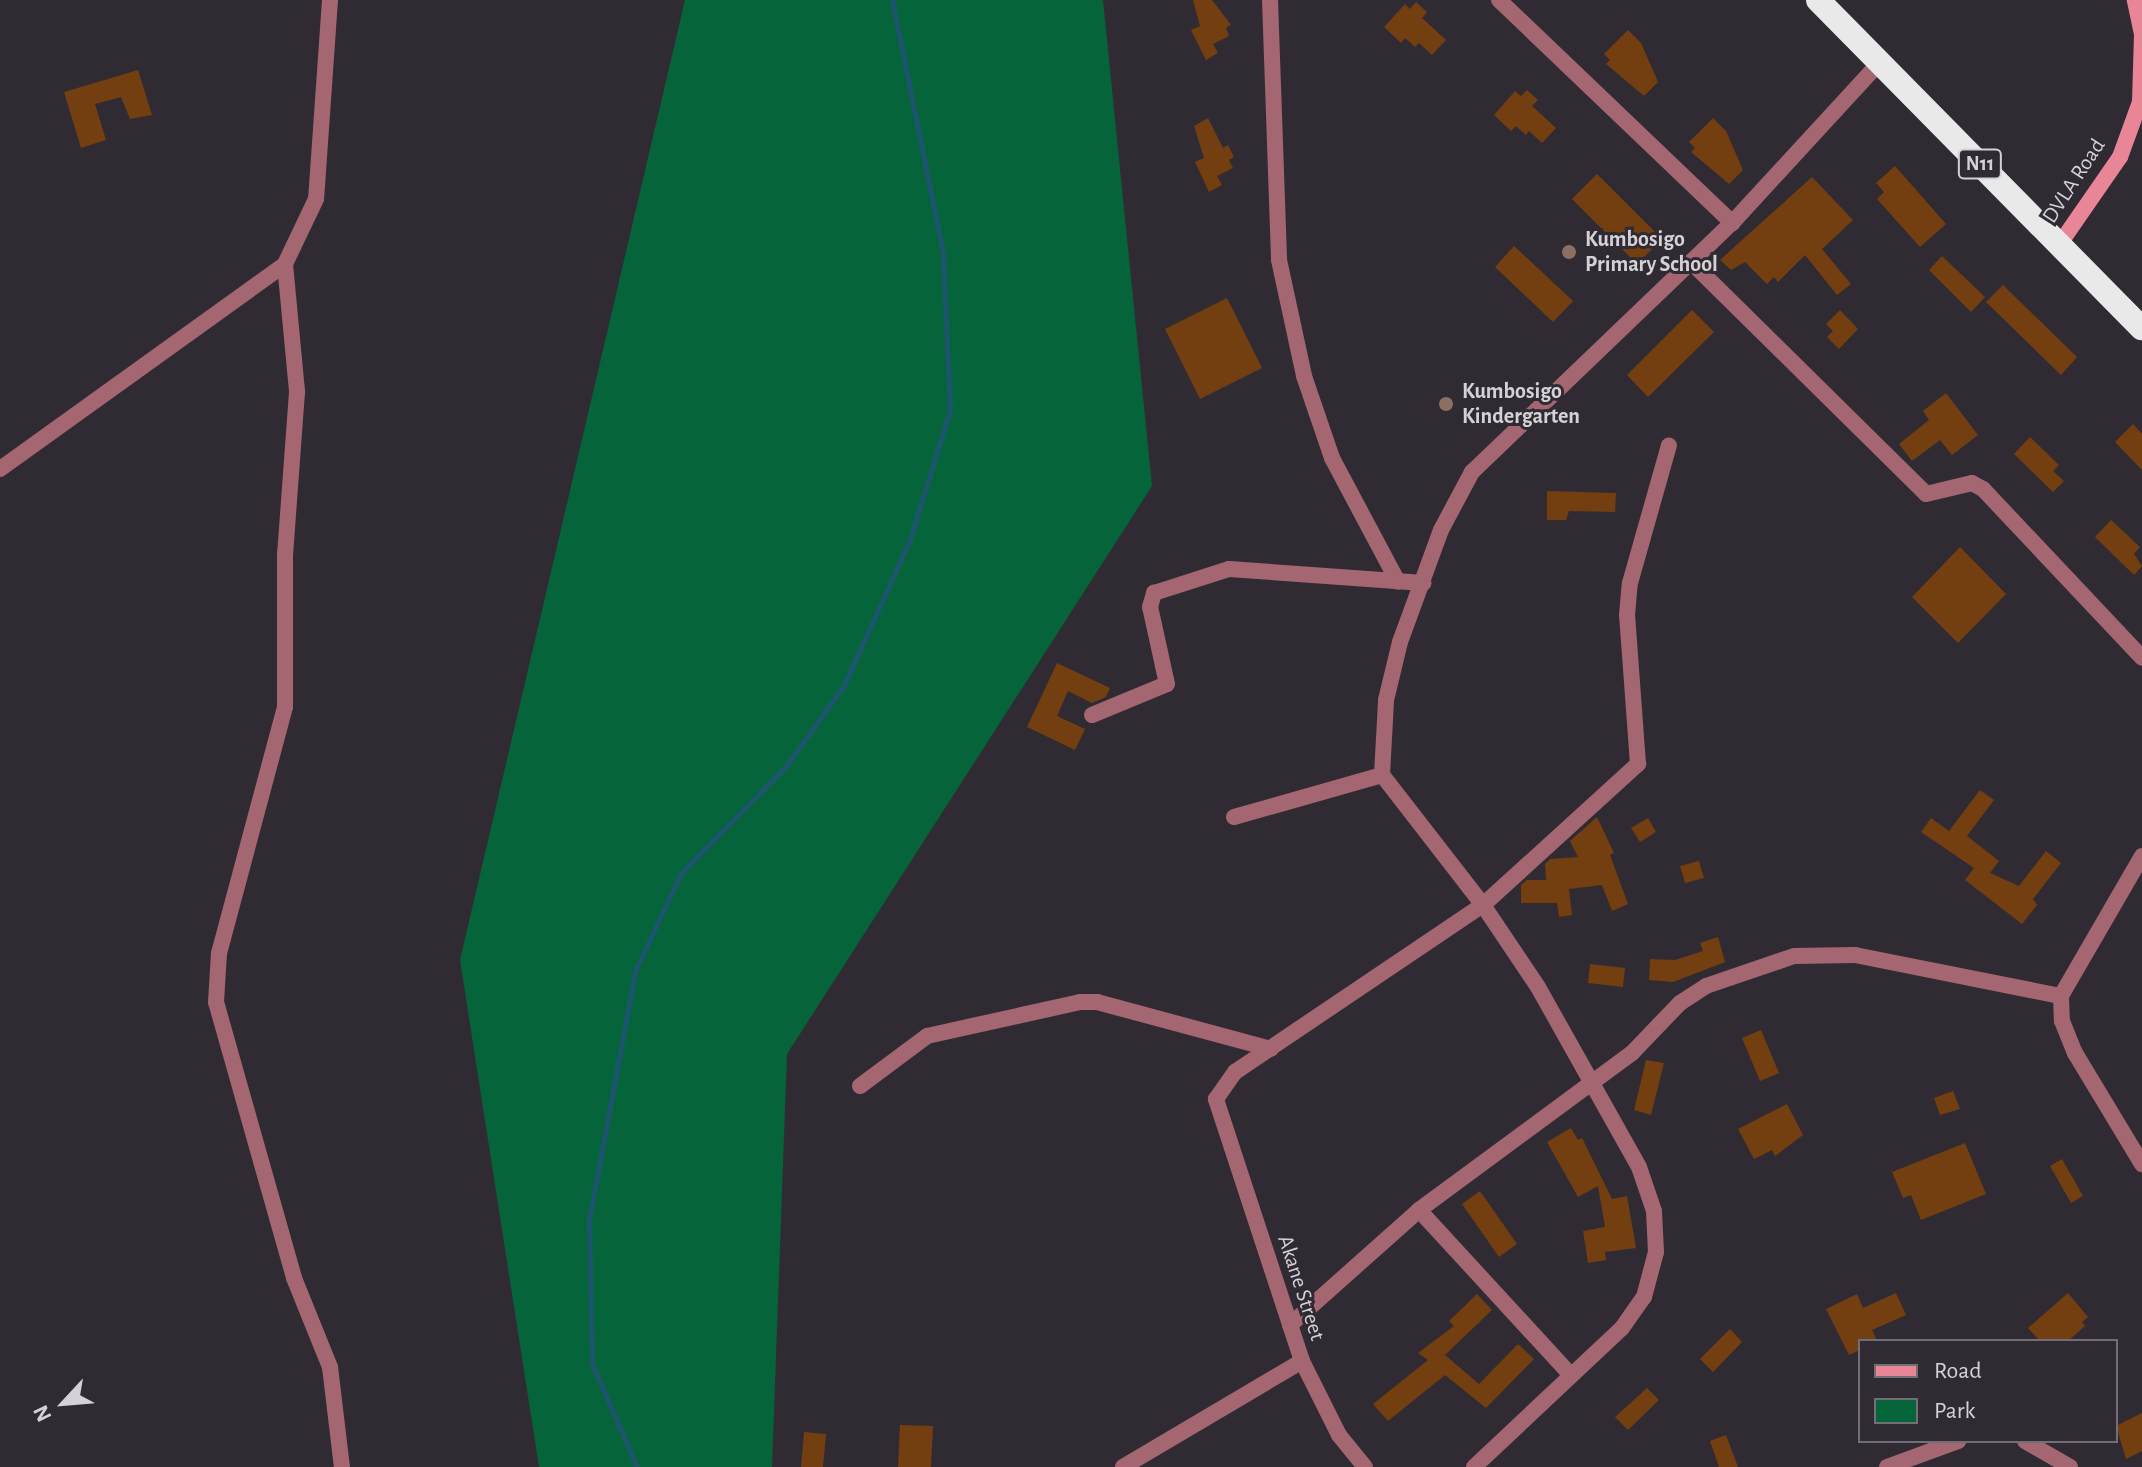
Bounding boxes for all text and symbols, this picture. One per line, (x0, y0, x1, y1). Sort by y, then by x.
street label: DVLA Road (2037, 134, 2111, 228)
road number: N11 (1956, 148, 2004, 180)
place label: Kumbosigo Primary School (1585, 226, 1718, 278)
marker: Kumbosigo Primary School (1560, 243, 1578, 261)
place label: Kumbosigo Kindergarten (1462, 378, 1580, 430)
marker: Kumbosigo Kindergarten (1437, 395, 1455, 413)
street label: Akane Street (1272, 1232, 1330, 1344)
legend (1858, 1339, 2118, 1443)
text: Road (1934, 1359, 1982, 1383)
north arrow (24, 1363, 104, 1443)
text: Park (1934, 1399, 1975, 1423)
text: N (29, 1402, 56, 1425)

